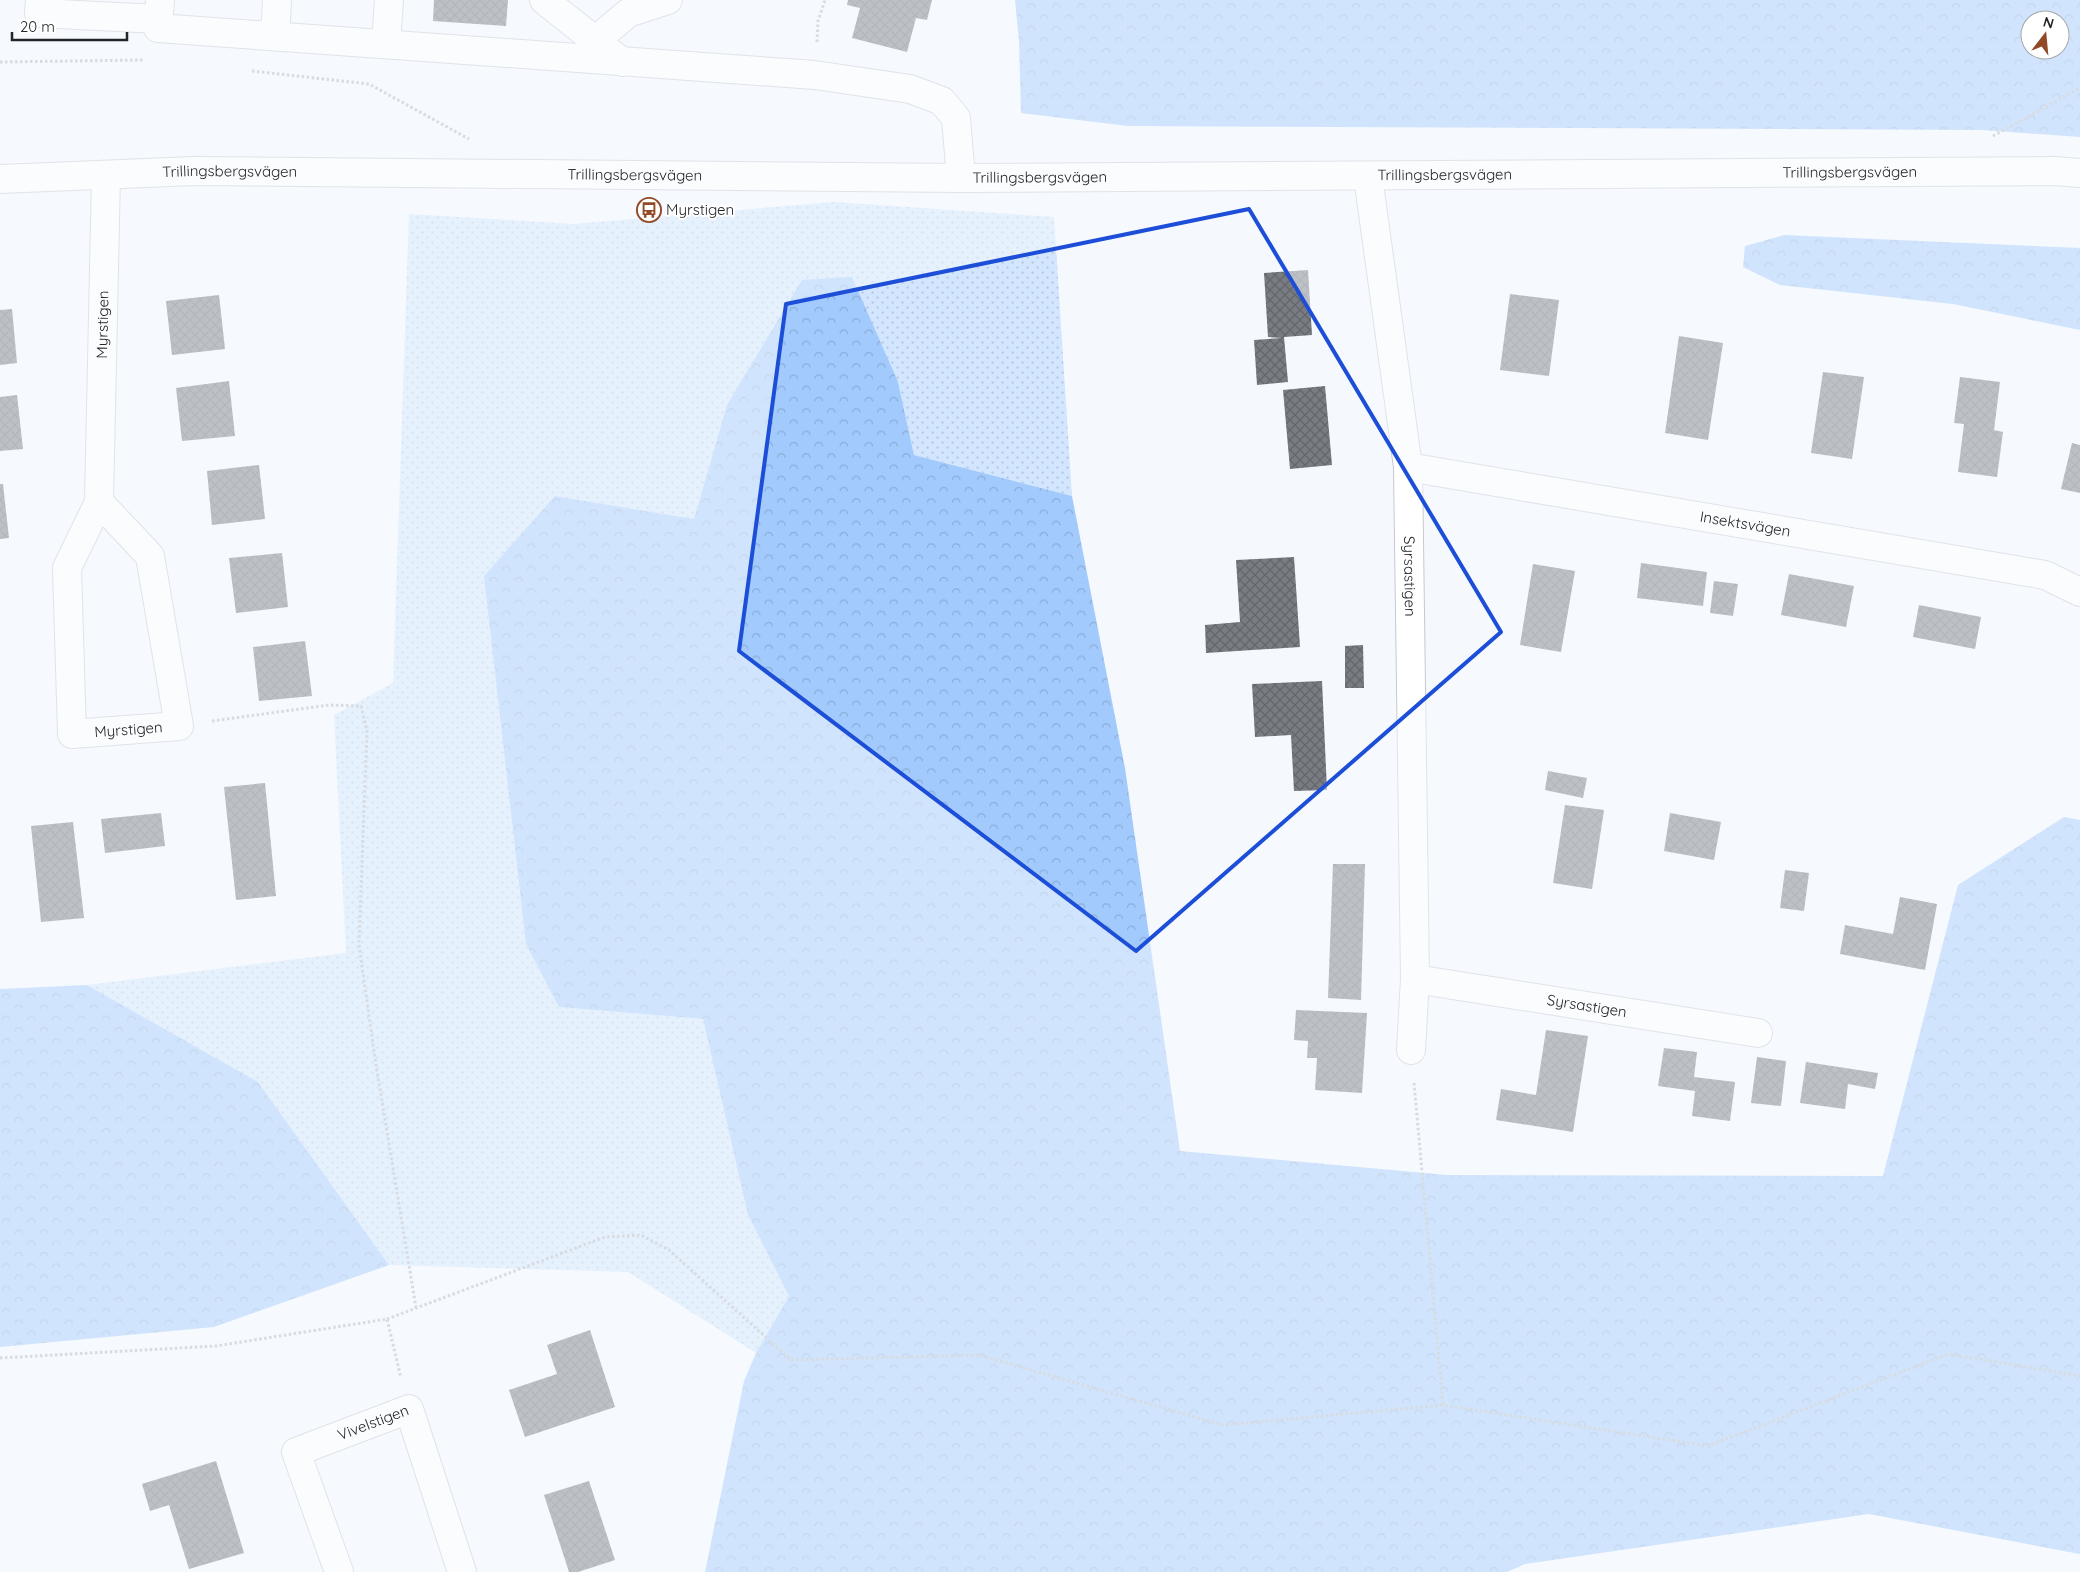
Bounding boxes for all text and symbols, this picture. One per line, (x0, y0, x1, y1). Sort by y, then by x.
scale bar (12, 10, 128, 42)
north arrow (2020, 10, 2070, 60)
text: N (2041, 12, 2056, 33)
text: 20 m (20, 17, 55, 36)
street label: Trillingsbergsvägen (162, 161, 297, 181)
street label: Trillingsbergsvägen (1782, 162, 1917, 182)
street label: Trillingsbergsvägen (567, 164, 702, 185)
street label: Trillingsbergsvägen (1377, 164, 1512, 184)
street label: Trillingsbergsvägen (972, 167, 1107, 187)
bus stop icon: Myrstigen (636, 197, 662, 223)
place label: Myrstigen (666, 200, 734, 219)
street label: Myrstigen (92, 290, 113, 359)
street label: Insektsvägen (1699, 507, 1792, 541)
street label: Syrsastigen (1400, 536, 1420, 617)
street label: Myrstigen (94, 717, 163, 741)
street label: Syrsastigen (1546, 990, 1628, 1021)
street label: Vivelstigen (335, 1400, 411, 1444)

